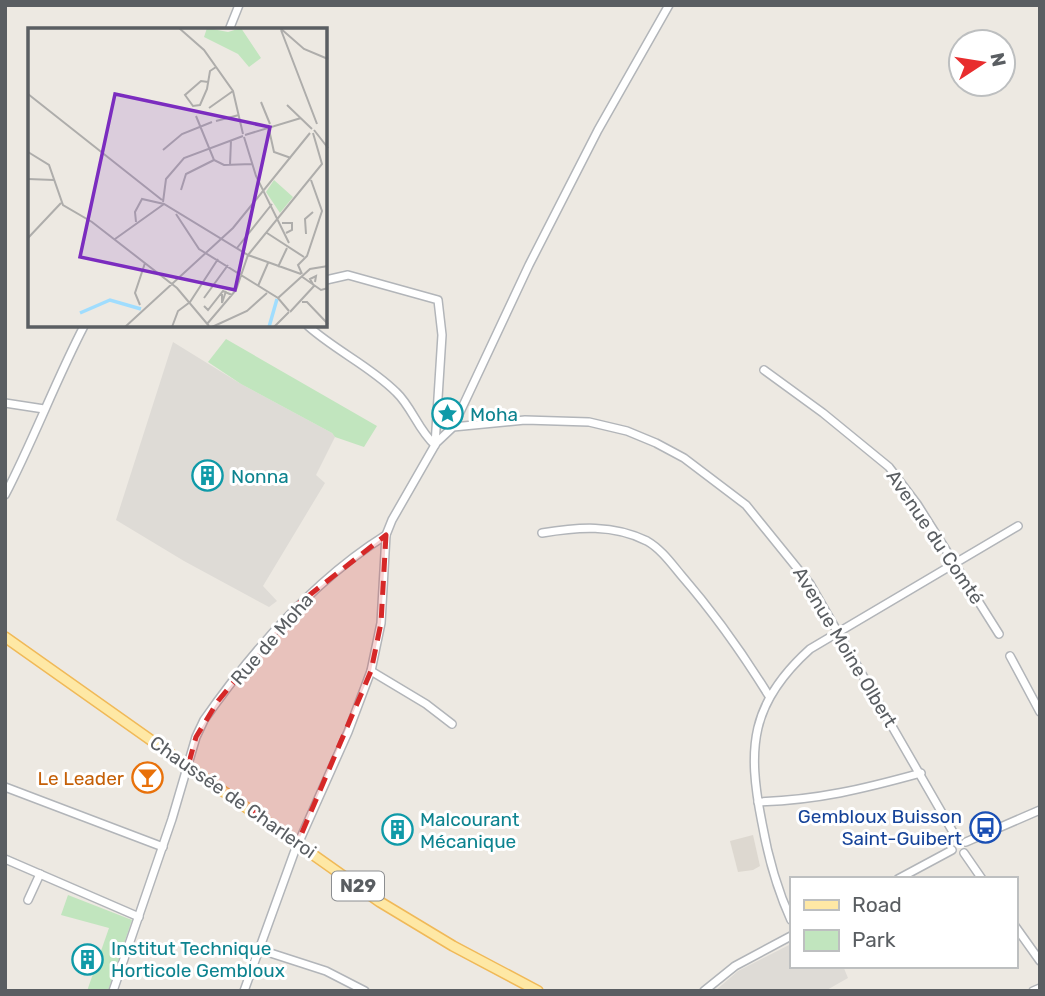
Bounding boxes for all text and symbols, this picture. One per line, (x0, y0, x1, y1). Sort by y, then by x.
inset map (28, 28, 327, 327)
north arrow (947, 28, 1017, 98)
text: N (985, 50, 1011, 69)
place icon: Moha (430, 397, 464, 431)
place label: Moha (470, 403, 518, 426)
building icon: Nonna (191, 459, 225, 493)
place label: Nonna (231, 465, 289, 488)
street label: Avenue du Comté (882, 465, 988, 609)
street label: Avenue Moine Olbert (788, 563, 902, 732)
street label: Rue de Moha (226, 588, 318, 690)
street label: Chaussée de Charleroi (145, 731, 321, 863)
bar icon: Le Leader (130, 761, 164, 795)
place label: Le Leader (37, 767, 125, 790)
place label: Gembloux Buisson Saint-Guibert (798, 805, 963, 850)
place label: Malcourant Mécanique (420, 808, 520, 853)
bus stop icon: Gembloux Buisson Saint-Guibert (968, 810, 1002, 844)
building icon: Malcourant Mécanique (380, 813, 414, 847)
road number: N29 (332, 872, 384, 900)
legend (790, 877, 1017, 968)
text: Road (852, 892, 902, 917)
text: Park (852, 927, 896, 952)
place label: Institut Technique Horticole Gembloux (111, 937, 285, 982)
building icon: Institut Technique Horticole Gembloux (71, 942, 105, 976)

